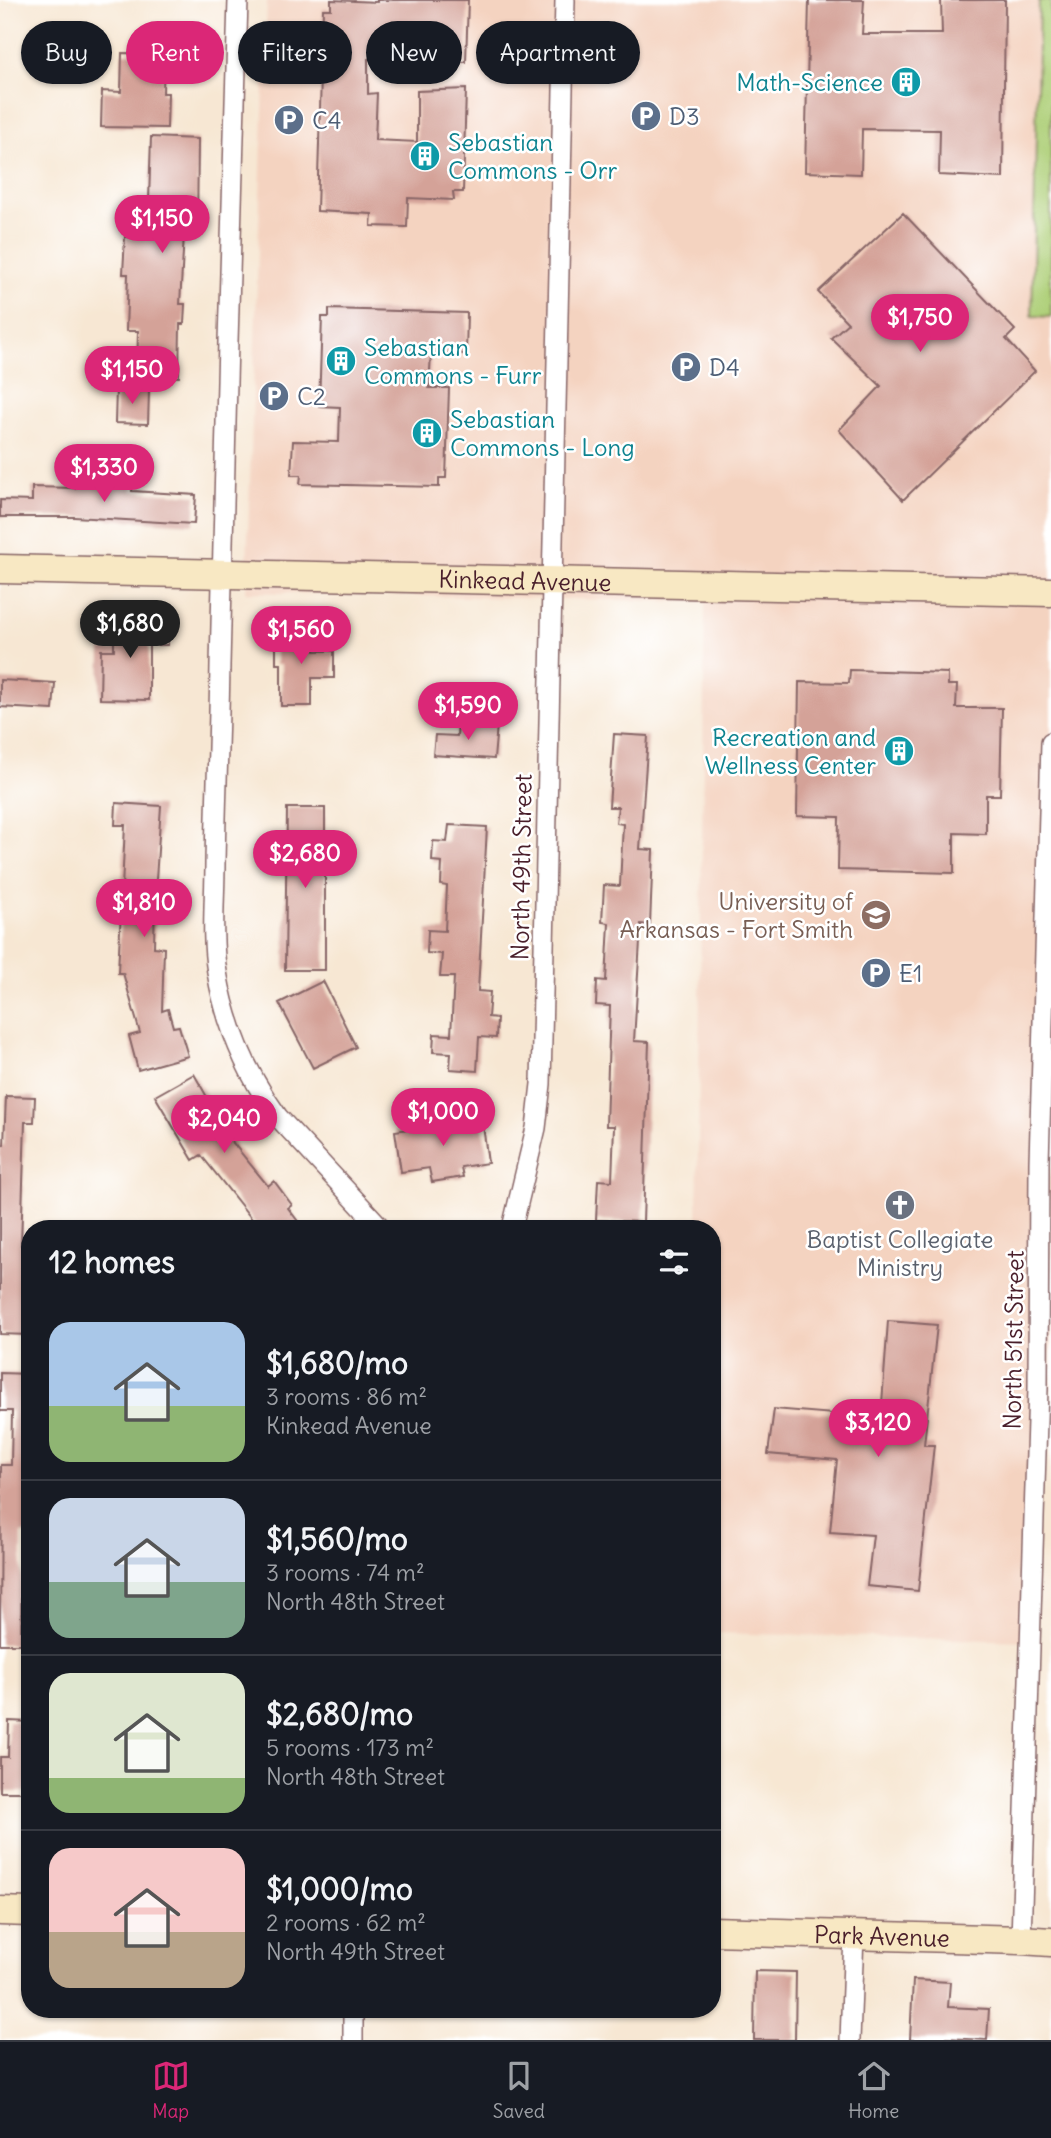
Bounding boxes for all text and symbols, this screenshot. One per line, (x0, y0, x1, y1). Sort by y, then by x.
chip: Buy (21, 21, 112, 84)
chip: Rent (126, 21, 224, 84)
chip: Filters (238, 21, 352, 84)
chip: New (366, 21, 462, 84)
chip: Apartment (476, 21, 640, 84)
building icon: Math-Science (889, 65, 923, 99)
place label: Math-Science (736, 67, 883, 97)
parking icon: D3 (629, 99, 663, 133)
place label: D3 (669, 101, 700, 131)
parking icon: C4 (272, 103, 306, 137)
place label: C4 (312, 105, 342, 135)
place label: Sebastian Commons - Orr (448, 127, 618, 185)
building icon: Sebastian Commons - Orr (408, 139, 442, 173)
pin: $1,150 (105, 196, 219, 255)
text: $1,150 (131, 203, 193, 232)
pin: $1,750 (863, 294, 977, 354)
text: $1,750 (887, 302, 953, 331)
place label: Sebastian Commons - Furr (364, 332, 542, 390)
building icon: Sebastian Commons - Furr (324, 344, 358, 378)
pin: $1,150 (75, 346, 189, 406)
parking icon: D4 (669, 350, 703, 384)
place label: D4 (709, 352, 740, 382)
text: $1,150 (101, 354, 163, 383)
parking icon: C2 (257, 379, 291, 413)
place label: C2 (297, 381, 326, 411)
place label: Sebastian Commons - Long (450, 404, 635, 462)
building icon: Sebastian Commons - Long (410, 416, 444, 450)
pin: $1,330 (47, 444, 161, 504)
text: $1,330 (70, 452, 138, 481)
street label: Kinkead Avenue (438, 564, 612, 597)
pin: $1,680 (73, 600, 187, 660)
pin: $1,560 (244, 606, 358, 666)
text: $1,680 (96, 608, 164, 637)
text: $1,560 (267, 614, 335, 643)
pin: $1,590 (411, 682, 525, 742)
text: $1,590 (434, 690, 502, 719)
place label: Recreation and Wellness Center (705, 722, 876, 780)
building icon: Recreation and Wellness Center (882, 734, 916, 768)
street label: North 49th Street (504, 773, 538, 961)
pin: $2,680 (248, 830, 362, 890)
text: $2,680 (269, 838, 341, 867)
pin: $1,810 (87, 880, 201, 939)
place label: University of Arkansas - Fort Smith (620, 886, 854, 944)
text: $1,810 (112, 887, 176, 916)
school or university icon: University of Arkansas - Fort Smith (859, 898, 893, 932)
parking icon: E1 (859, 956, 893, 990)
place label: E1 (899, 958, 923, 988)
pin: $1,000 (386, 1088, 500, 1148)
pin: $2,040 (167, 1096, 281, 1155)
text: $1,000 (407, 1096, 479, 1125)
text: $2,040 (187, 1103, 261, 1132)
church icon: Baptist Collegiate Ministry (883, 1188, 917, 1222)
place label: Baptist Collegiate Ministry (806, 1224, 994, 1282)
text: 12 homes (49, 1243, 175, 1281)
icon: filters (655, 1243, 693, 1281)
street label: North 51st Street (996, 1250, 1030, 1430)
text: $1,680/mo (266, 1344, 408, 1382)
icon: home (105, 1350, 189, 1434)
text: 3 rooms · 86 m² (266, 1382, 427, 1411)
pin: $3,120 (821, 1400, 935, 1459)
text: $3,120 (845, 1407, 911, 1436)
text: Kinkead Avenue (266, 1411, 432, 1440)
text: $1,560/mo (266, 1520, 408, 1558)
icon: home (105, 1526, 189, 1610)
text: 3 rooms · 74 m² (266, 1558, 425, 1587)
text: North 48th Street (266, 1587, 445, 1616)
text: $2,680/mo (266, 1695, 413, 1733)
icon: home (105, 1701, 189, 1785)
text: 5 rooms · 173 m² (266, 1733, 434, 1762)
text: North 48th Street (266, 1762, 445, 1791)
text: $1,000/mo (266, 1870, 413, 1908)
icon: home (105, 1876, 189, 1960)
text: 2 rooms · 62 m² (266, 1908, 426, 1937)
street label: Park Avenue (814, 1919, 950, 1953)
text: North 49th Street (266, 1937, 445, 1966)
tab: Map (152, 2057, 190, 2123)
tab: Saved (493, 2057, 545, 2123)
tab: Home (848, 2057, 899, 2123)

